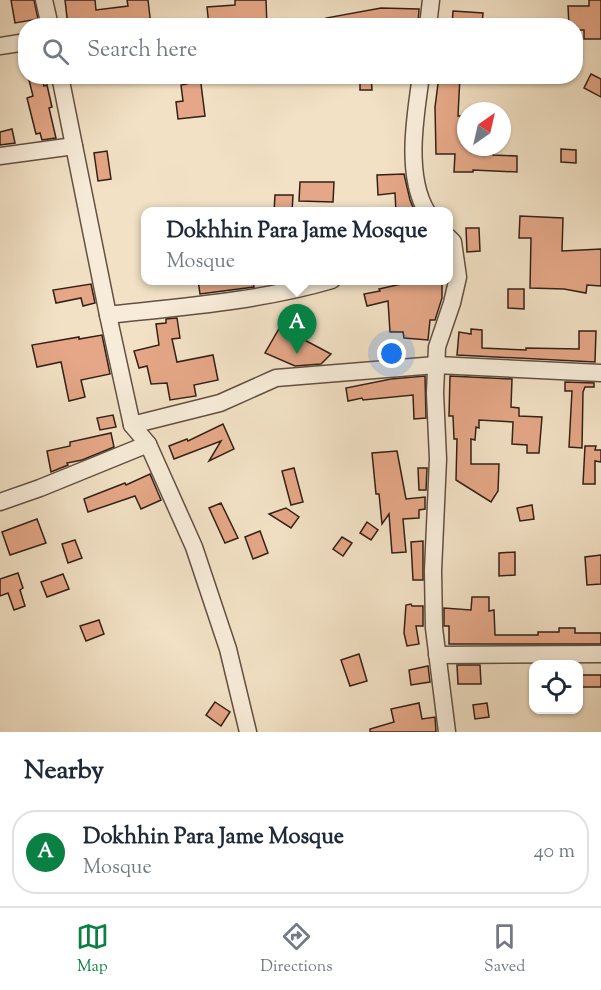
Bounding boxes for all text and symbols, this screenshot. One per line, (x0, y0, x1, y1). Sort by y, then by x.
search box (18, 18, 583, 84)
icon: search (39, 35, 72, 68)
text: Search here (87, 35, 197, 67)
north arrow (457, 102, 511, 156)
popup (141, 207, 453, 285)
text: Dokhhin Para Jame Mosque (166, 216, 428, 248)
text: Mosque (166, 248, 235, 277)
pin: A (278, 304, 316, 354)
your location (377, 339, 406, 368)
map controls (529, 660, 583, 714)
button: locate (529, 660, 583, 714)
text: Nearby (24, 753, 104, 790)
text: Dokhhin Para Jame Mosque (83, 822, 344, 854)
text: A (37, 838, 54, 867)
text: 40 m (534, 838, 575, 867)
text: Mosque (83, 854, 152, 883)
tab: Map (76, 920, 109, 979)
tab: Directions (260, 920, 333, 979)
tab: Saved (484, 920, 525, 979)

